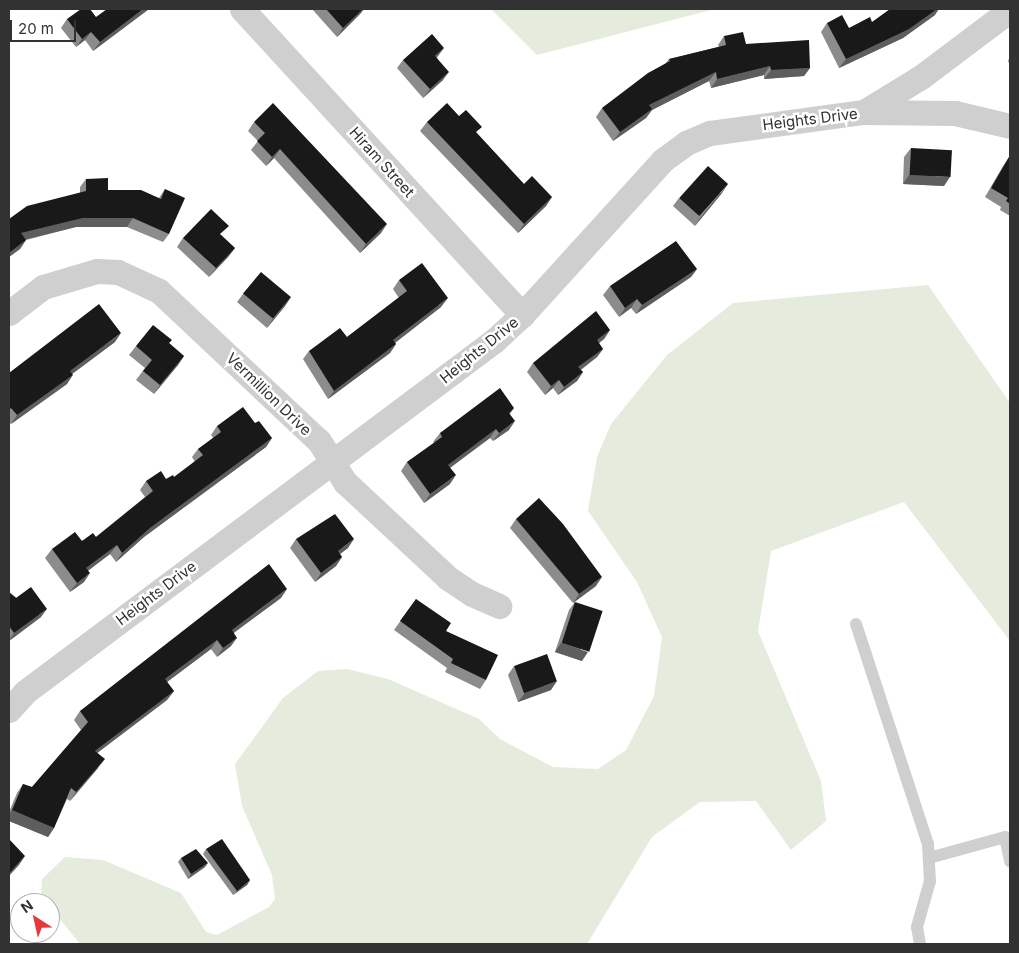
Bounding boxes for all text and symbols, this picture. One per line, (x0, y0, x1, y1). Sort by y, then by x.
scale bar (12, 10, 79, 42)
text: 20 m (18, 19, 54, 38)
street label: Heights Drive (761, 104, 859, 134)
street label: Hiram Street (346, 123, 418, 201)
street label: Heights Drive (436, 313, 522, 387)
street label: Vermillion Drive (223, 349, 315, 439)
street label: Heights Drive (112, 557, 200, 629)
north arrow (10, 893, 60, 943)
text: N (17, 896, 36, 916)

